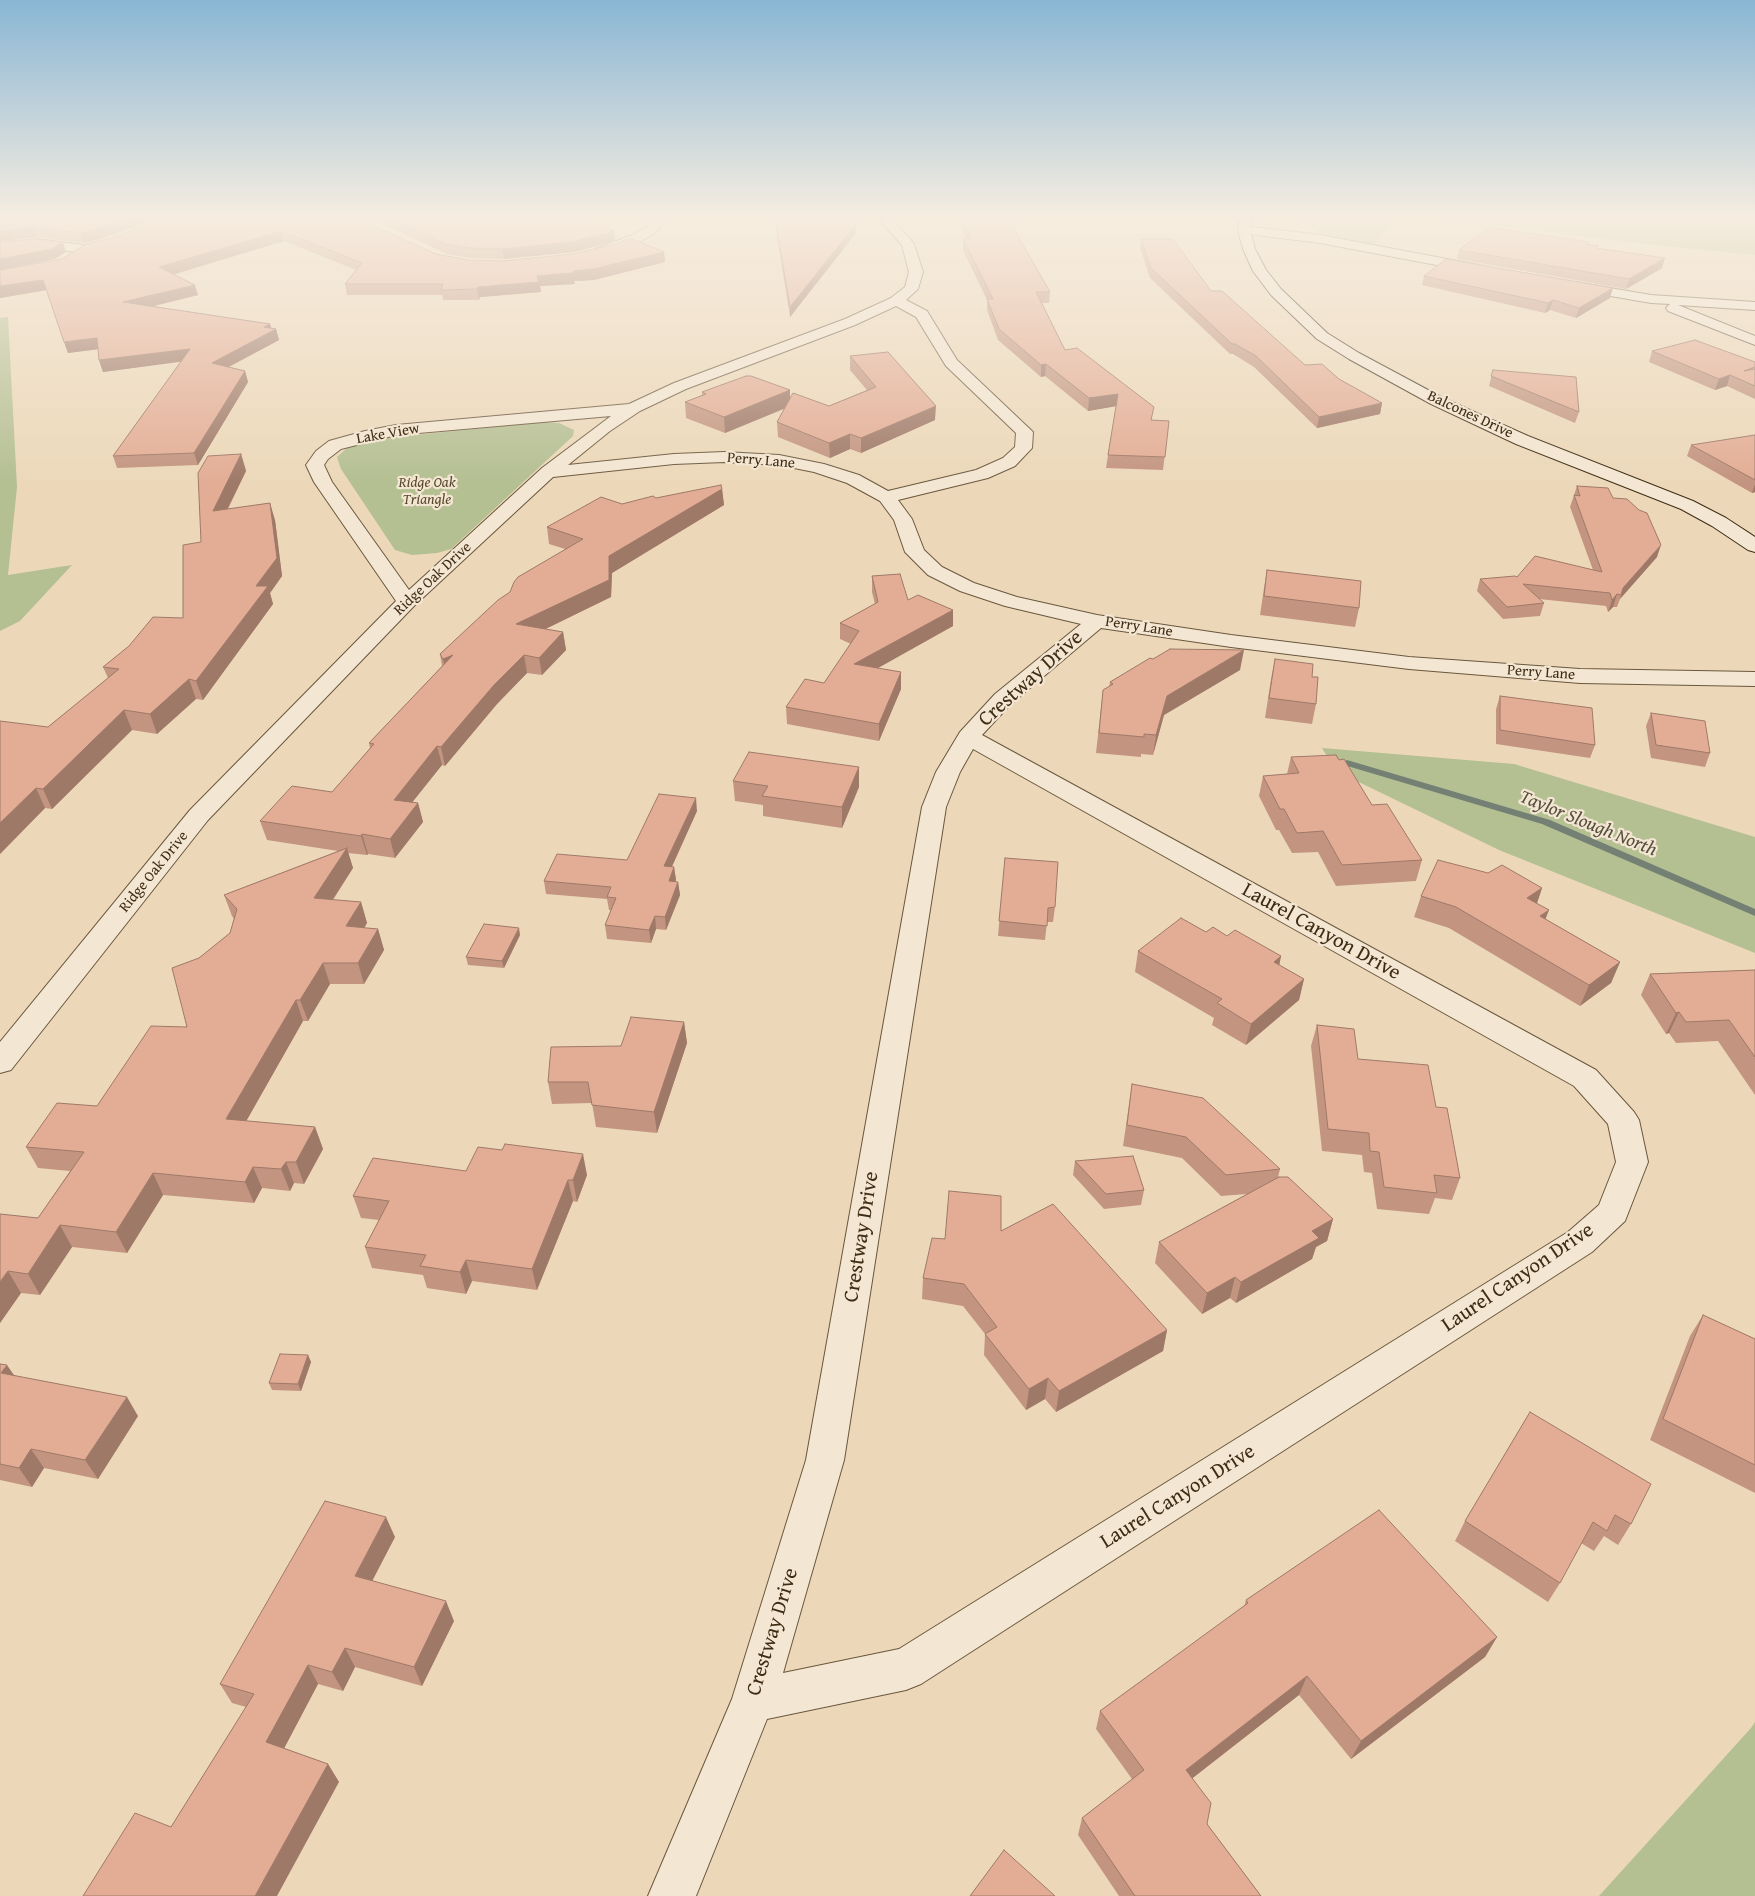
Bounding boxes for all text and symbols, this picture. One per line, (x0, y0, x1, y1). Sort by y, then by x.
street label: Balcones Drive (1424, 387, 1516, 443)
street label: Lake View (355, 420, 421, 448)
street label: Perry Lane (726, 449, 796, 473)
park label: Ridge Oak Triangle (398, 474, 456, 509)
street label: Ridge Oak Drive (391, 539, 475, 619)
street label: Perry Lane (1104, 613, 1174, 641)
street label: Crestway Drive (973, 625, 1089, 733)
street label: Perry Lane (1506, 662, 1576, 684)
water label: Taylor Slough North (1516, 786, 1660, 862)
street label: Ridge Oak Drive (116, 828, 192, 916)
street label: Laurel Canyon Drive (1237, 878, 1405, 986)
street label: Crestway Drive (839, 1170, 885, 1304)
street label: Laurel Canyon Drive (1437, 1218, 1599, 1338)
street label: Laurel Canyon Drive (1096, 1439, 1260, 1555)
street label: Crestway Drive (742, 1565, 804, 1699)

